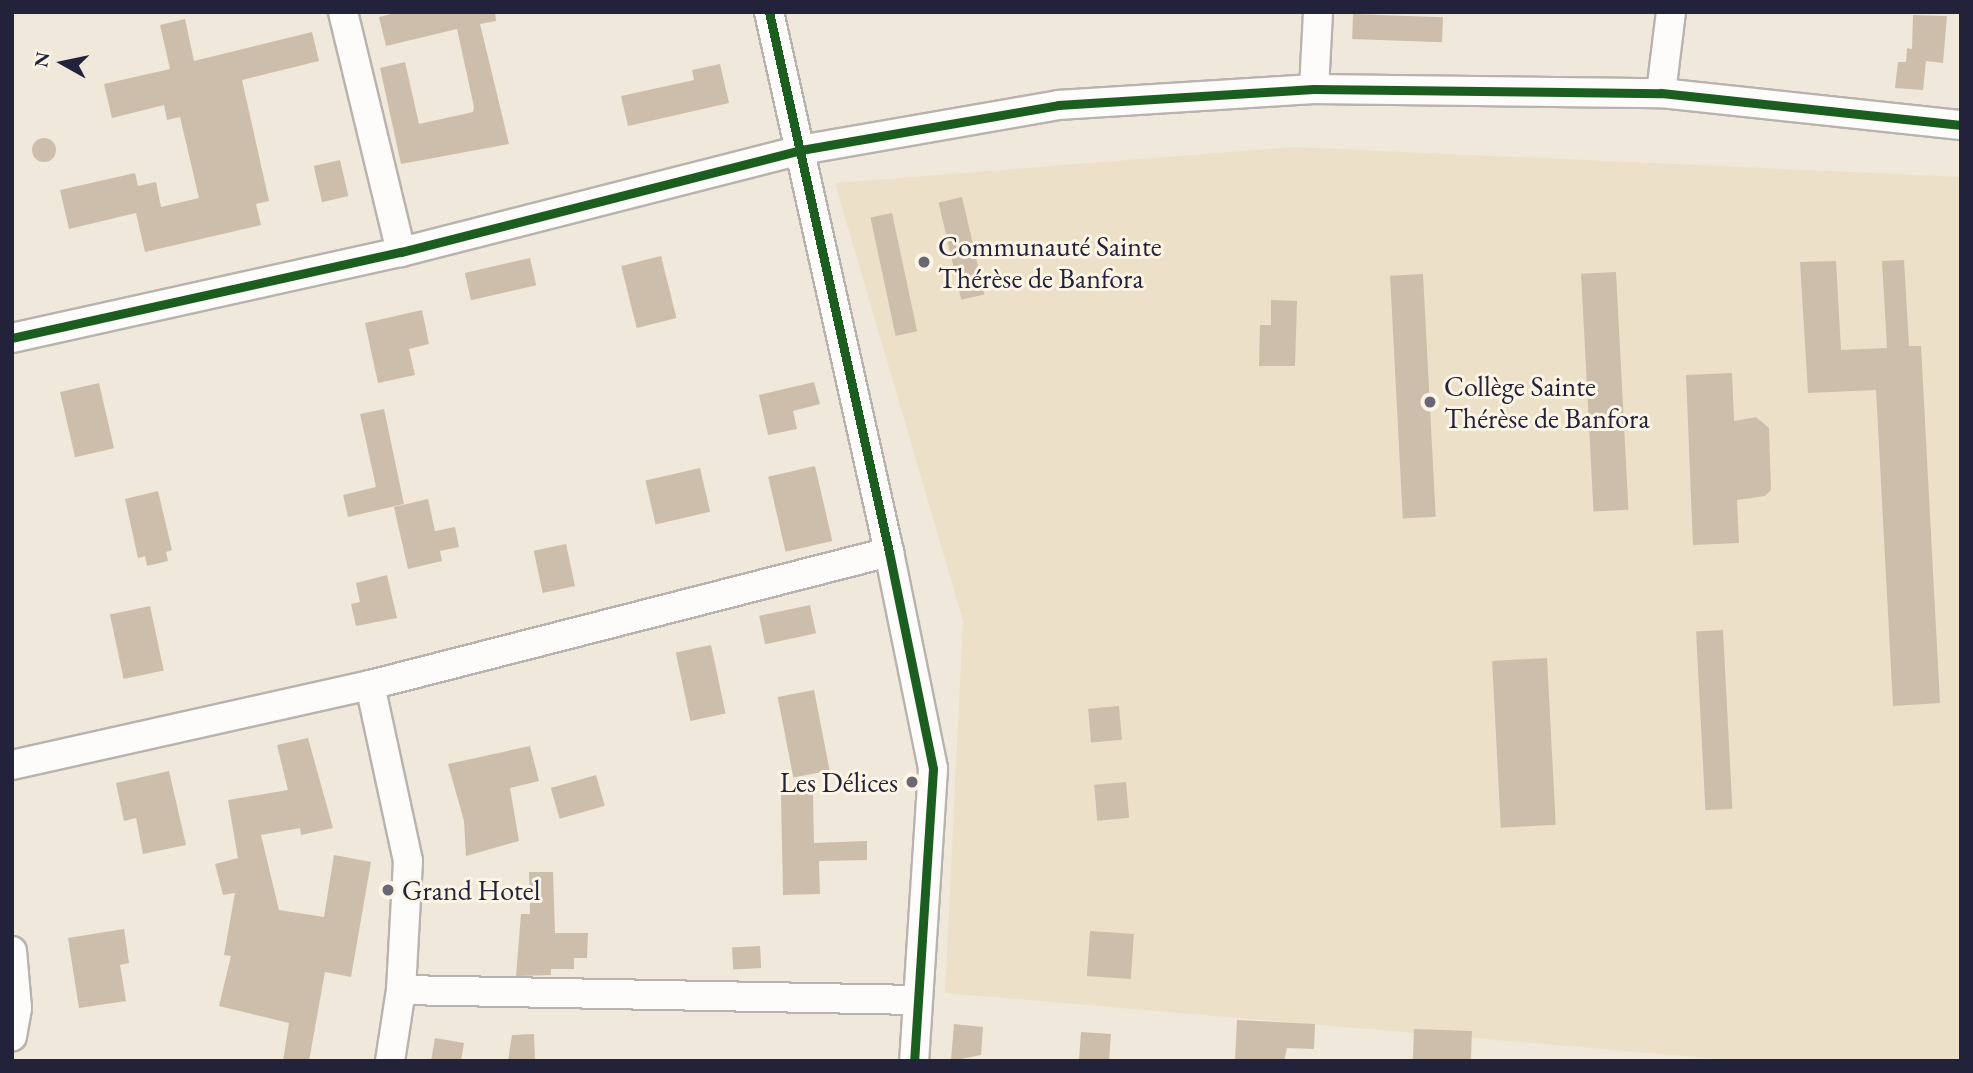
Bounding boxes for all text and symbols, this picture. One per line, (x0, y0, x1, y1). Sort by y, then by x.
north arrow (28, 28, 98, 98)
text: N (28, 50, 55, 69)
place label: Communauté Sainte Thérèse de Banfora (938, 229, 1162, 295)
marker: Communauté Sainte Thérèse de Banfora (916, 254, 932, 270)
place label: Collège Sainte Thérèse de Banfora (1444, 369, 1650, 435)
marker: Collège Sainte Thérèse de Banfora (1422, 394, 1438, 410)
place label: Les Délices (780, 765, 898, 799)
marker: Les Délices (904, 774, 920, 790)
place label: Grand Hotel (402, 873, 540, 907)
marker: Grand Hotel (380, 882, 396, 898)

